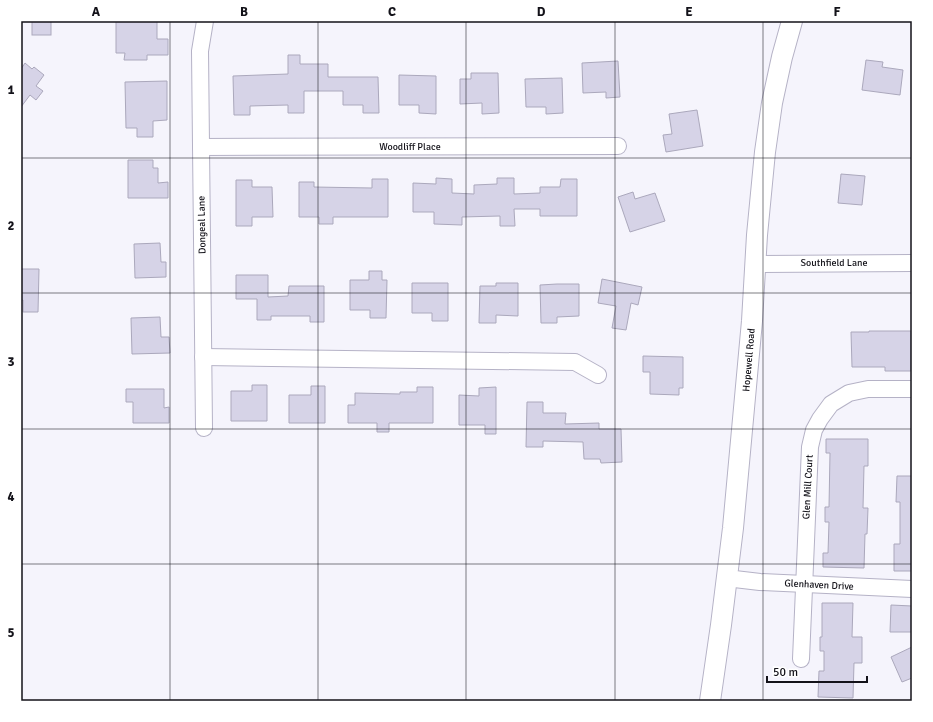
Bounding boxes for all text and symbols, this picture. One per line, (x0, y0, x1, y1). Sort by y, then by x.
text: A (92, 4, 101, 20)
text: B (240, 4, 248, 20)
text: C (388, 4, 396, 20)
text: D (537, 4, 546, 20)
text: E (685, 4, 693, 20)
text: F (834, 4, 841, 20)
text: 1 (7, 82, 15, 98)
street label: Woodliff Place (379, 141, 441, 153)
street label: Dongeal Lane (195, 196, 209, 254)
text: 2 (7, 218, 15, 234)
street label: Southfield Lane (800, 257, 868, 269)
street label: Hopewell Road (740, 328, 758, 392)
text: 3 (7, 354, 15, 370)
street label: Glen Mill Court (800, 454, 816, 520)
text: 4 (7, 489, 15, 505)
street label: Glenhaven Drive (784, 577, 854, 593)
text: 5 (7, 625, 15, 641)
scale bar (767, 658, 867, 684)
text: 50 m (773, 665, 798, 680)

